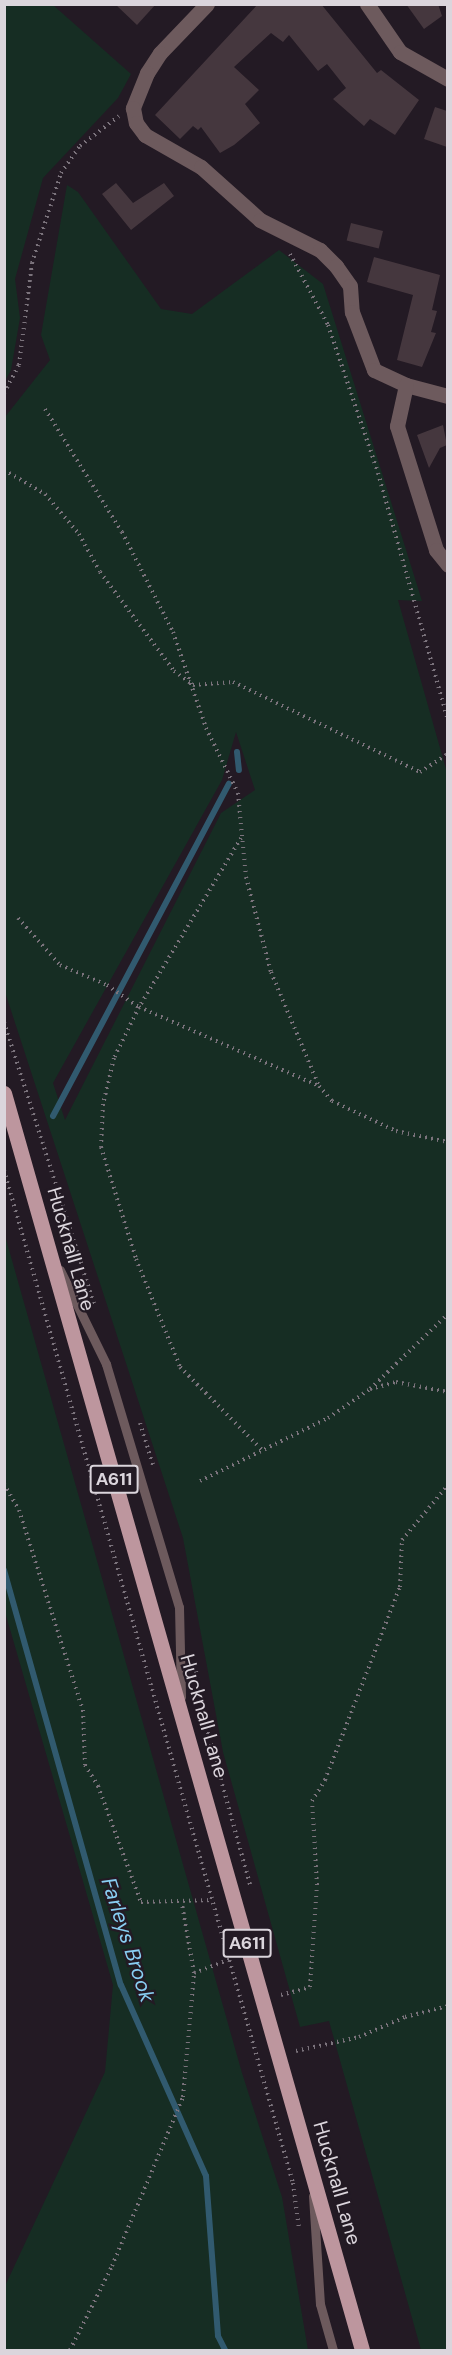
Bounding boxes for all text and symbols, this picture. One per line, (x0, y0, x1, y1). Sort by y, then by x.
street label: Hucknall Lane (42, 1184, 100, 1314)
road number: A611 (88, 1464, 140, 1494)
street label: Hucknall Lane (175, 1651, 233, 1781)
water label: Farleys Brook (96, 1874, 160, 2006)
road number: A611 (222, 1928, 272, 1958)
street label: Hucknall Lane (308, 2118, 366, 2248)

